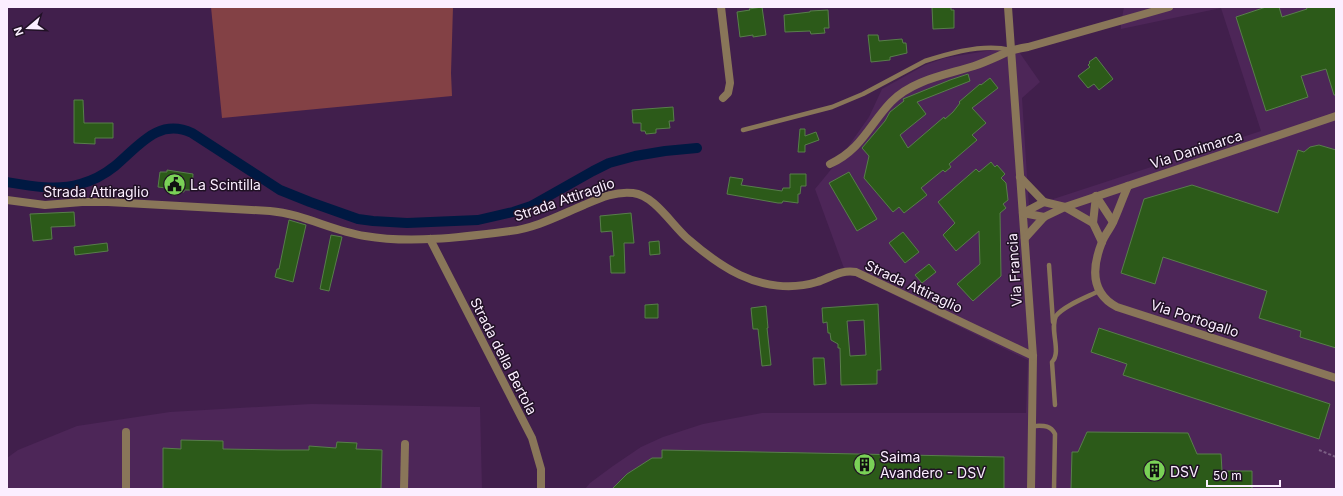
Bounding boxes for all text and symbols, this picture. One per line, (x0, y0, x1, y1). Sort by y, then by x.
north arrow (8, 8, 48, 48)
text: N (11, 25, 27, 38)
street label: Via Danimarca (1148, 126, 1244, 172)
public building icon: La Scintilla (161, 171, 187, 197)
street label: Strada Attiraglio (511, 174, 617, 224)
place label: La Scintilla (190, 176, 261, 193)
street label: Strada Attiraglio (43, 183, 149, 200)
street label: Via Francia (1003, 233, 1025, 307)
street label: Strada Attiraglio (863, 256, 965, 316)
street label: Strada della Bertola (467, 295, 541, 417)
street label: Via Portogallo (1149, 296, 1241, 340)
place label: Saima Avandero - DSV (880, 448, 986, 481)
building icon: Saima Avandero - DSV (851, 451, 877, 477)
building icon: DSV (1141, 458, 1167, 484)
scale bar (1207, 462, 1280, 488)
place label: DSV (1170, 463, 1199, 480)
text: 50 m (1213, 468, 1242, 483)

